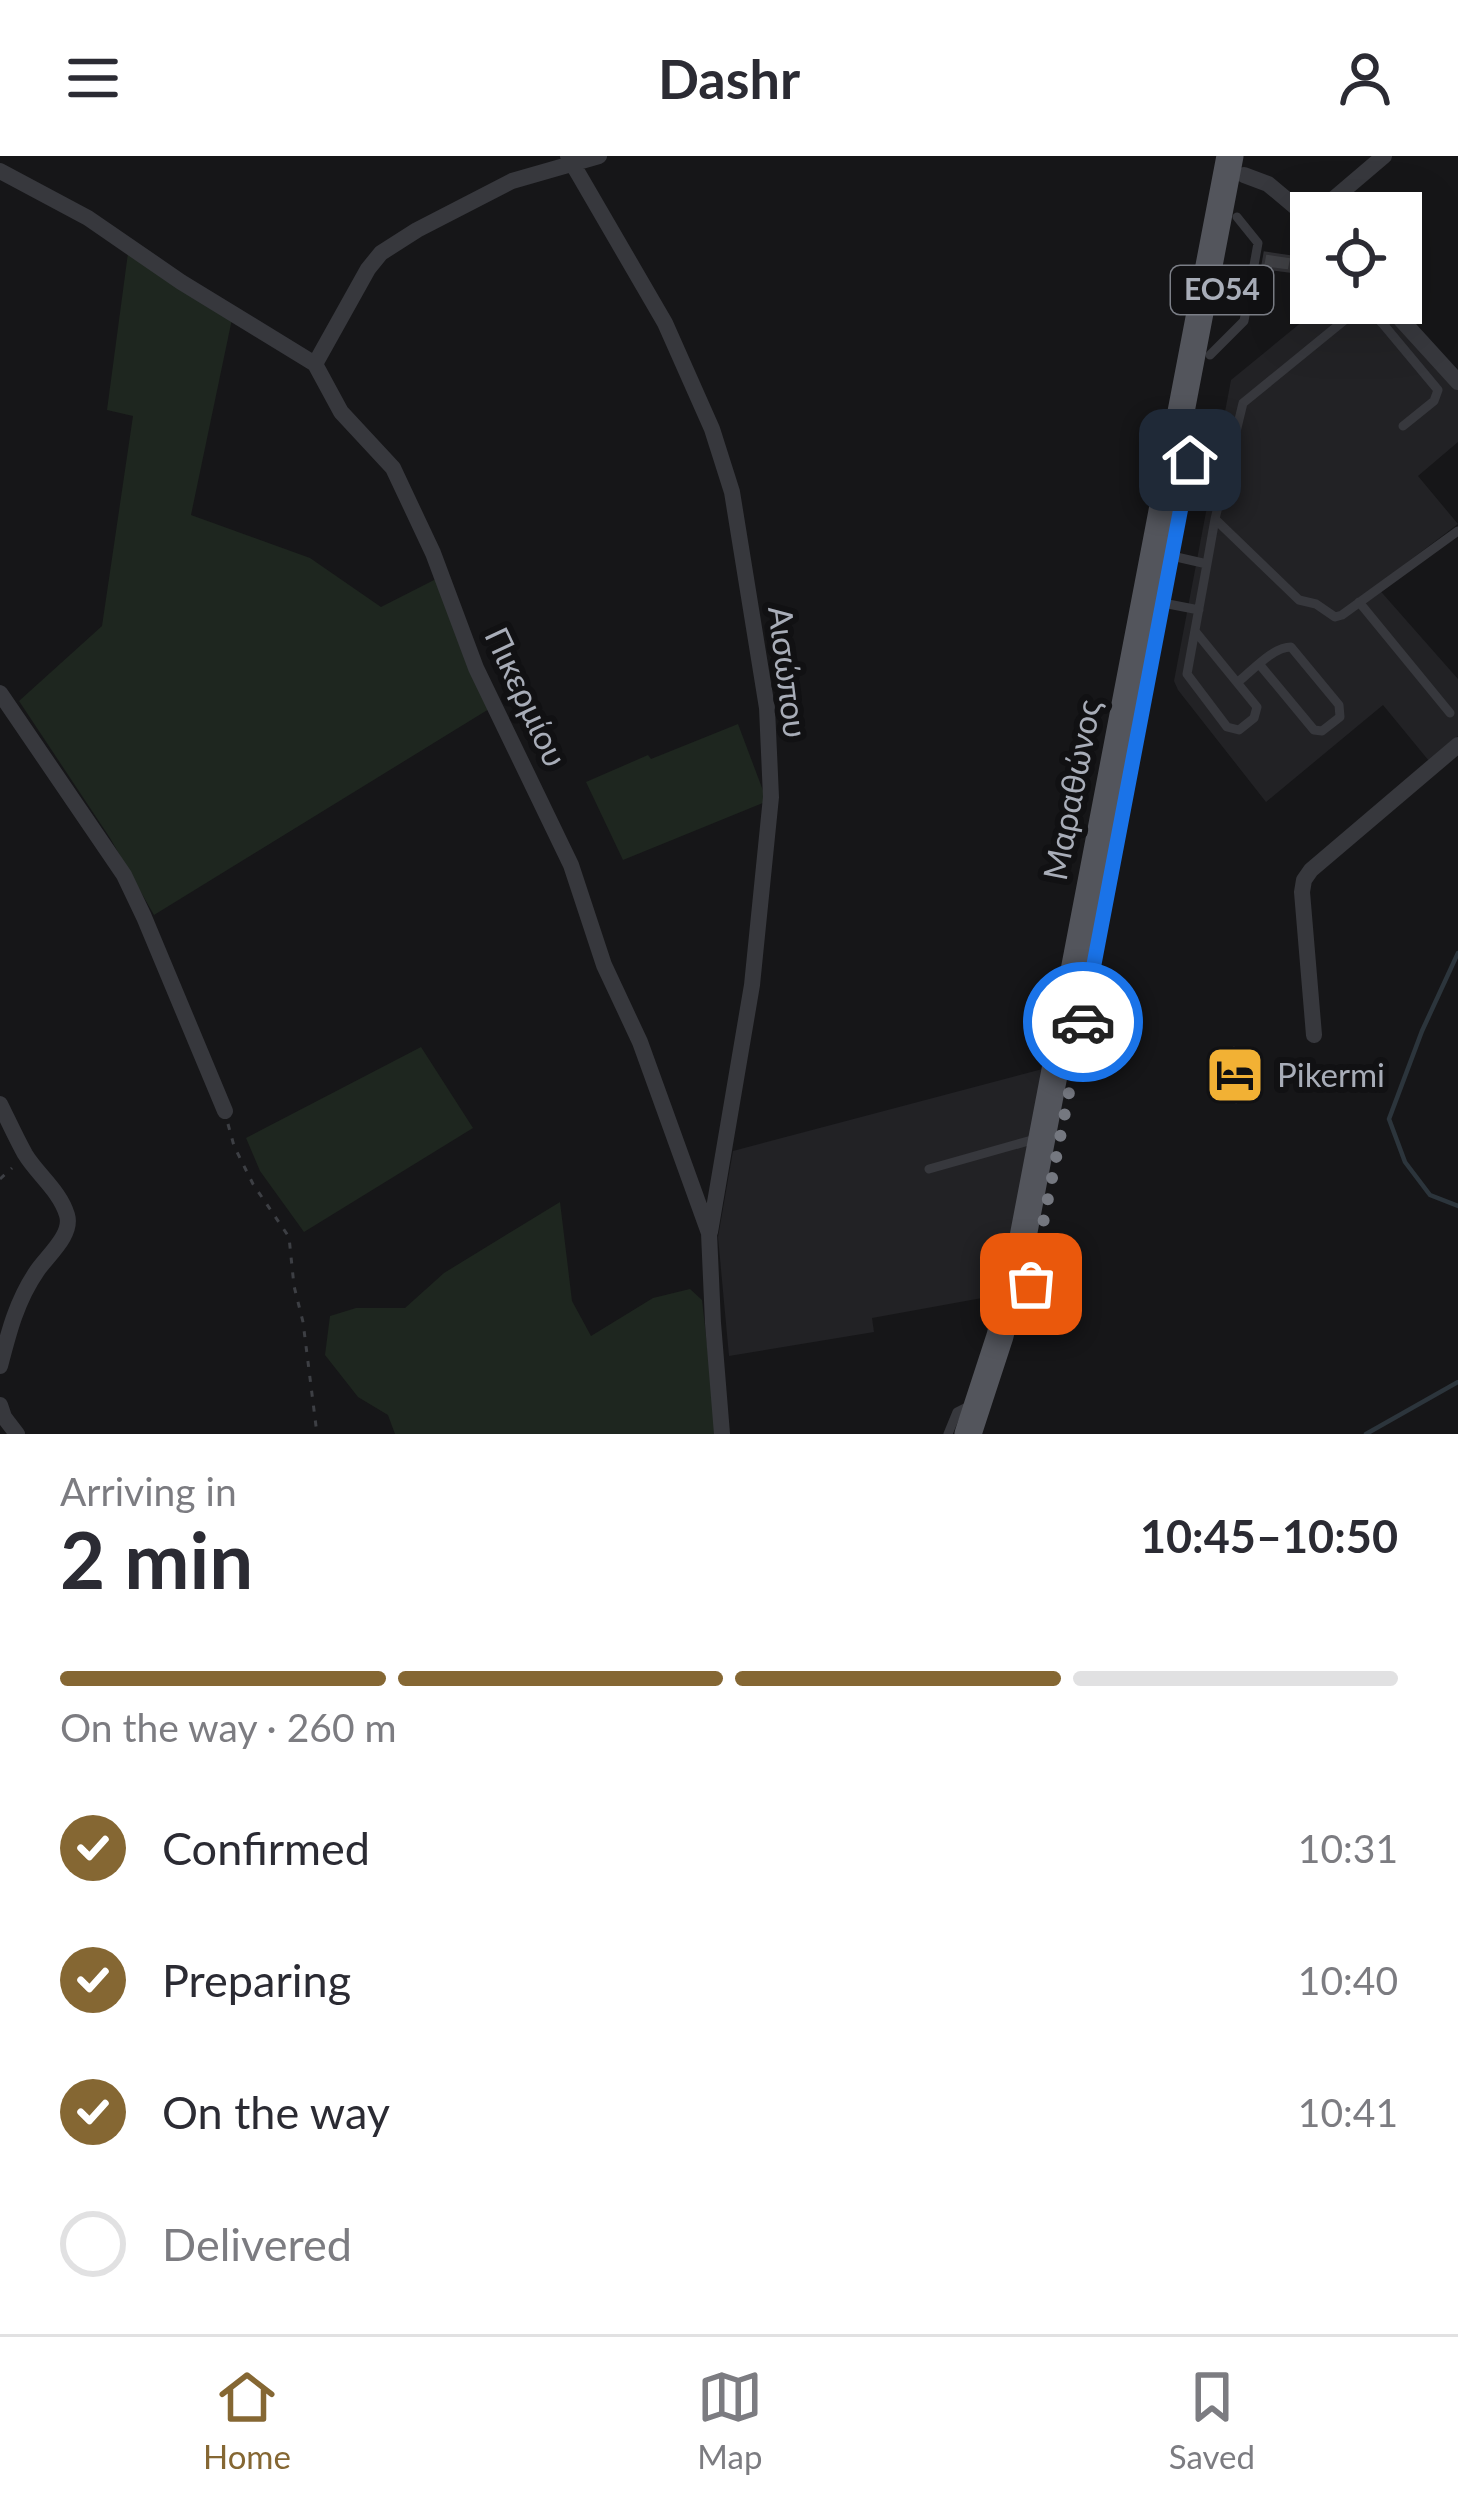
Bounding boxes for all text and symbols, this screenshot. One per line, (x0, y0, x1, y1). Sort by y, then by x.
icon: menu (60, 45, 126, 111)
icon: person (1332, 45, 1398, 111)
text: Dashr (658, 46, 800, 111)
map controls (1290, 192, 1422, 324)
button: locate (1290, 192, 1422, 324)
road number: ΕΟ54 (1171, 266, 1273, 314)
pin (1139, 409, 1241, 511)
icon: home (1157, 427, 1223, 493)
street label: Αισώπου (761, 604, 817, 740)
street label: Πικερμίου (477, 621, 576, 773)
street label: Μαραθώνος (1034, 696, 1108, 883)
courier (1023, 962, 1143, 1082)
icon: car (1050, 989, 1116, 1055)
hotel icon: Pikermi (1204, 1044, 1266, 1106)
place label: Pikermi (1277, 1054, 1385, 1094)
pin (980, 1233, 1082, 1335)
icon: bag (998, 1251, 1064, 1317)
text: Arriving in (60, 1468, 237, 1514)
text: 10:45–10:50 (1140, 1509, 1398, 1563)
text: 2 min (60, 1512, 253, 1606)
text: On the way · 260 m (60, 1704, 397, 1750)
icon: check (60, 1815, 126, 1881)
text: Confirmed (162, 1821, 370, 1875)
text: 10:31 (1298, 1825, 1398, 1871)
icon: check (60, 1947, 126, 2013)
text: Preparing (162, 1953, 351, 2007)
text: 10:40 (1298, 1957, 1398, 2003)
icon: check (60, 2079, 126, 2145)
text: On the way (162, 2085, 390, 2139)
text: 10:41 (1298, 2089, 1398, 2135)
text: Delivered (162, 2217, 352, 2271)
tab: Home (203, 2364, 291, 2476)
tab: Map (697, 2364, 763, 2476)
tab: Saved (1169, 2364, 1255, 2476)

